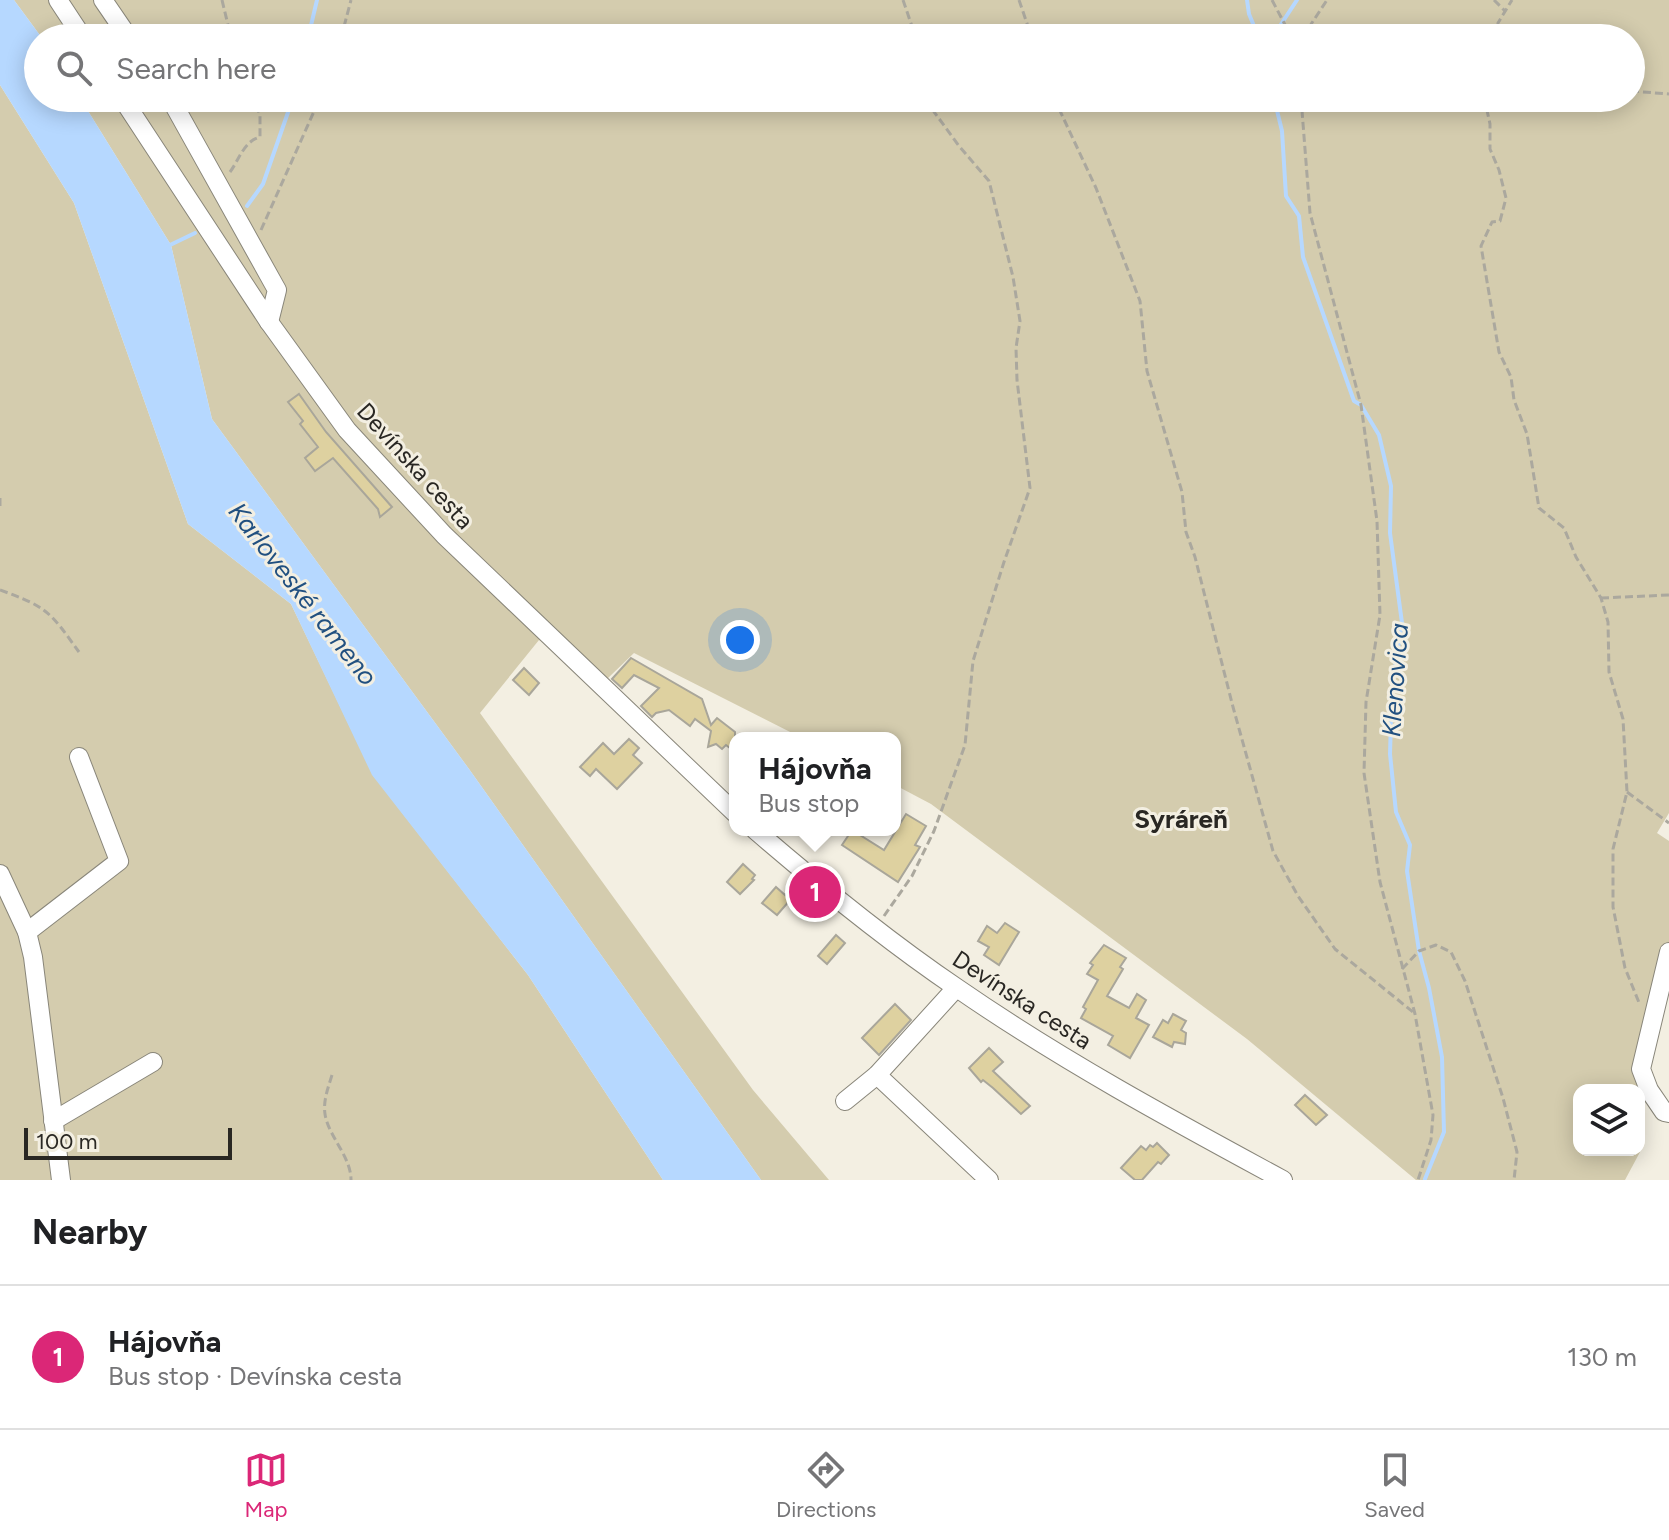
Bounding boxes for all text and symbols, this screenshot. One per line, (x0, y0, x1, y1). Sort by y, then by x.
search box (24, 24, 1645, 112)
icon: search (52, 46, 96, 90)
text: Search here (116, 50, 276, 87)
street label: Devínska cesta (351, 397, 480, 535)
water label: Karloveské rameno (222, 496, 384, 692)
your location (720, 620, 760, 660)
water label: Klenovica (1375, 622, 1415, 738)
popup (729, 732, 901, 836)
text: Hájovňa (758, 750, 872, 787)
text: Bus stop (758, 787, 859, 819)
district label: Syráreň (1134, 803, 1228, 835)
pin: 1 (789, 862, 841, 922)
street label: Devínska cesta (947, 944, 1097, 1055)
map controls (1573, 1084, 1645, 1156)
button: layers (1573, 1084, 1645, 1156)
scale bar (24, 1124, 232, 1160)
text: 100 m (36, 1128, 97, 1155)
text: Nearby (32, 1212, 147, 1253)
text: Hájovňa (108, 1323, 222, 1360)
text: 1 (53, 1341, 63, 1373)
text: 130 m (1567, 1341, 1637, 1373)
text: Bus stop · Devínska cesta (108, 1360, 402, 1392)
tab: Map (244, 1448, 288, 1523)
tab: Directions (776, 1448, 876, 1523)
tab: Saved (1364, 1448, 1425, 1523)

